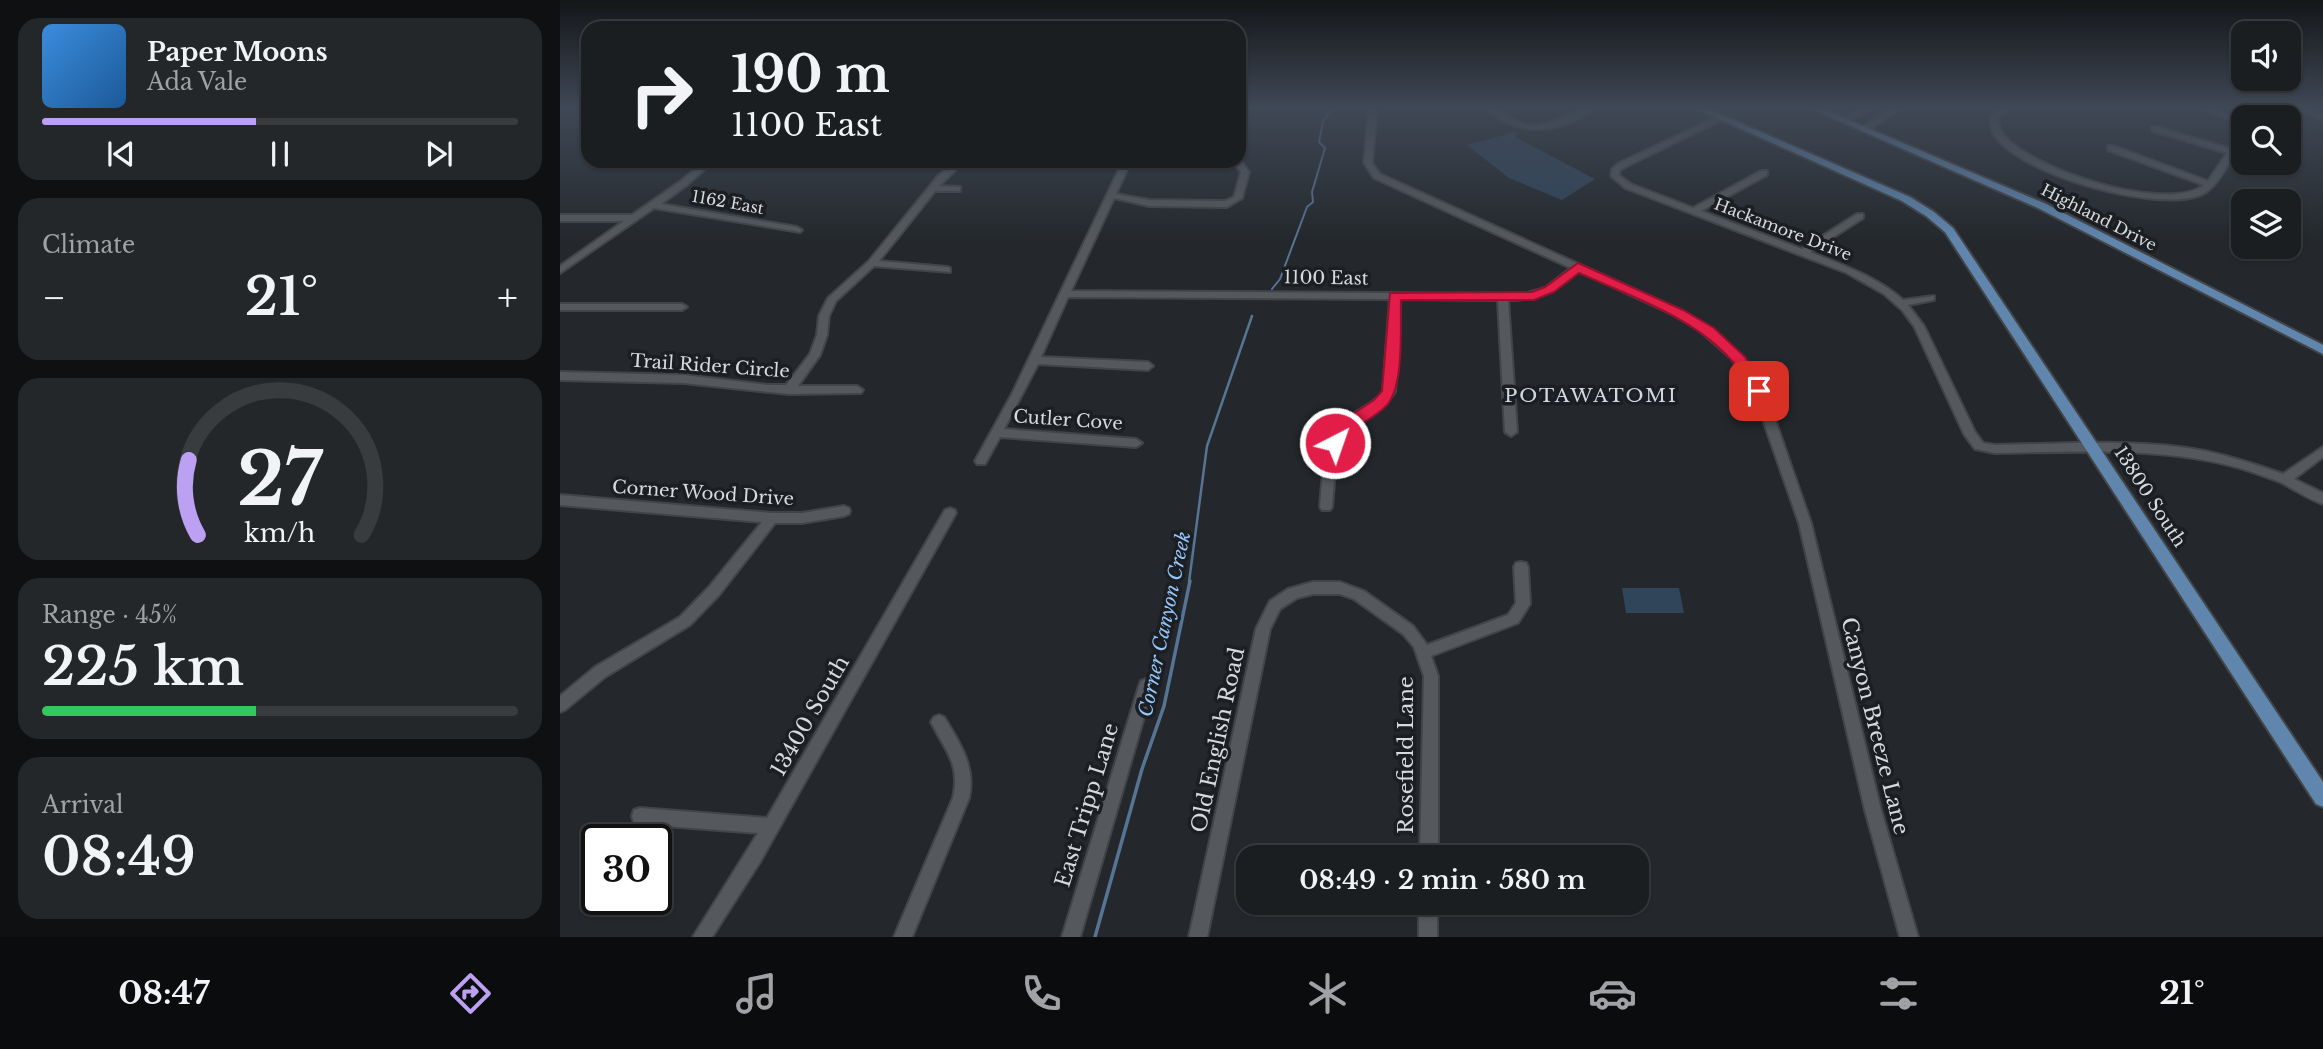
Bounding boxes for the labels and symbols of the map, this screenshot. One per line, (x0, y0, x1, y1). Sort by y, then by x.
street label: Highland Drive (2038, 179, 2160, 255)
street label: 1162 East (690, 186, 766, 218)
street label: Hackamore Drive (1711, 194, 1855, 264)
street label: 1100 East (1283, 266, 1369, 290)
street label: Trail Rider Circle (630, 349, 790, 383)
pin (1729, 361, 1789, 421)
district label: POTAWATOMI (1504, 384, 1678, 407)
street label: Cutler Cove (1013, 405, 1123, 435)
position arrow (1298, 406, 1372, 480)
street label: 13800 South (2109, 443, 2191, 551)
street label: Corner Wood Drive (611, 476, 795, 510)
water label: Corner Canyon Creek (1134, 529, 1195, 719)
street label: Canyon Breeze Lane (1835, 615, 1915, 837)
street label: Old English Road (1186, 645, 1250, 835)
street label: 13400 South (765, 651, 855, 781)
street label: Rosefield Lane (1393, 676, 1419, 834)
street label: East Tripp Lane (1050, 720, 1124, 890)
speed limit sign: 30 (581, 824, 672, 915)

